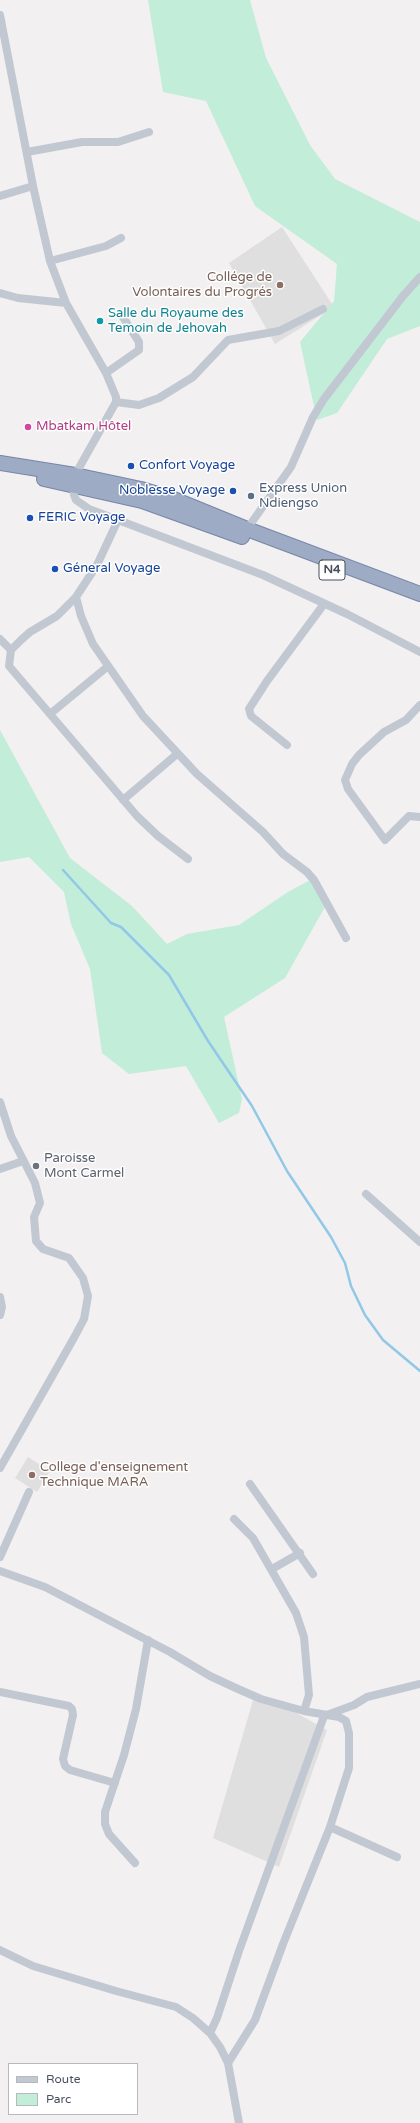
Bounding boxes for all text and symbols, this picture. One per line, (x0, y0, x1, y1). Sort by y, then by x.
place label: Collége de Volontaires du Progrés (132, 270, 272, 301)
marker: Collége de Volontaires du Progrés (275, 280, 285, 290)
place label: Salle du Royaume des Temoin de Jehovah (108, 306, 244, 337)
marker: Salle du Royaume des Temoin de Jehovah (95, 316, 105, 326)
place label: Mbatkam Hôtel (36, 419, 131, 435)
marker: Mbatkam Hôtel (23, 422, 33, 432)
place label: Confort Voyage (139, 458, 235, 474)
marker: Confort Voyage (126, 461, 136, 471)
place label: Express Union Ndiengso (259, 481, 347, 512)
place label: Noblesse Voyage (119, 483, 225, 499)
marker: Noblesse Voyage (228, 486, 238, 496)
marker: Express Union Ndiengso (246, 491, 256, 501)
place label: FERIC Voyage (38, 510, 125, 526)
marker: FERIC Voyage (25, 513, 35, 523)
road number: N4 (319, 560, 345, 580)
place label: Géneral Voyage (63, 561, 160, 577)
marker: Géneral Voyage (50, 564, 60, 574)
place label: Paroisse Mont Carmel (44, 1151, 124, 1182)
marker: Paroisse Mont Carmel (31, 1161, 41, 1171)
place label: College d'enseignement Technique MARA (40, 1460, 188, 1491)
marker: College d'enseignement Technique MARA (27, 1470, 37, 1480)
legend (8, 2063, 138, 2115)
text: Route (46, 2072, 80, 2086)
text: Parc (46, 2092, 71, 2106)

